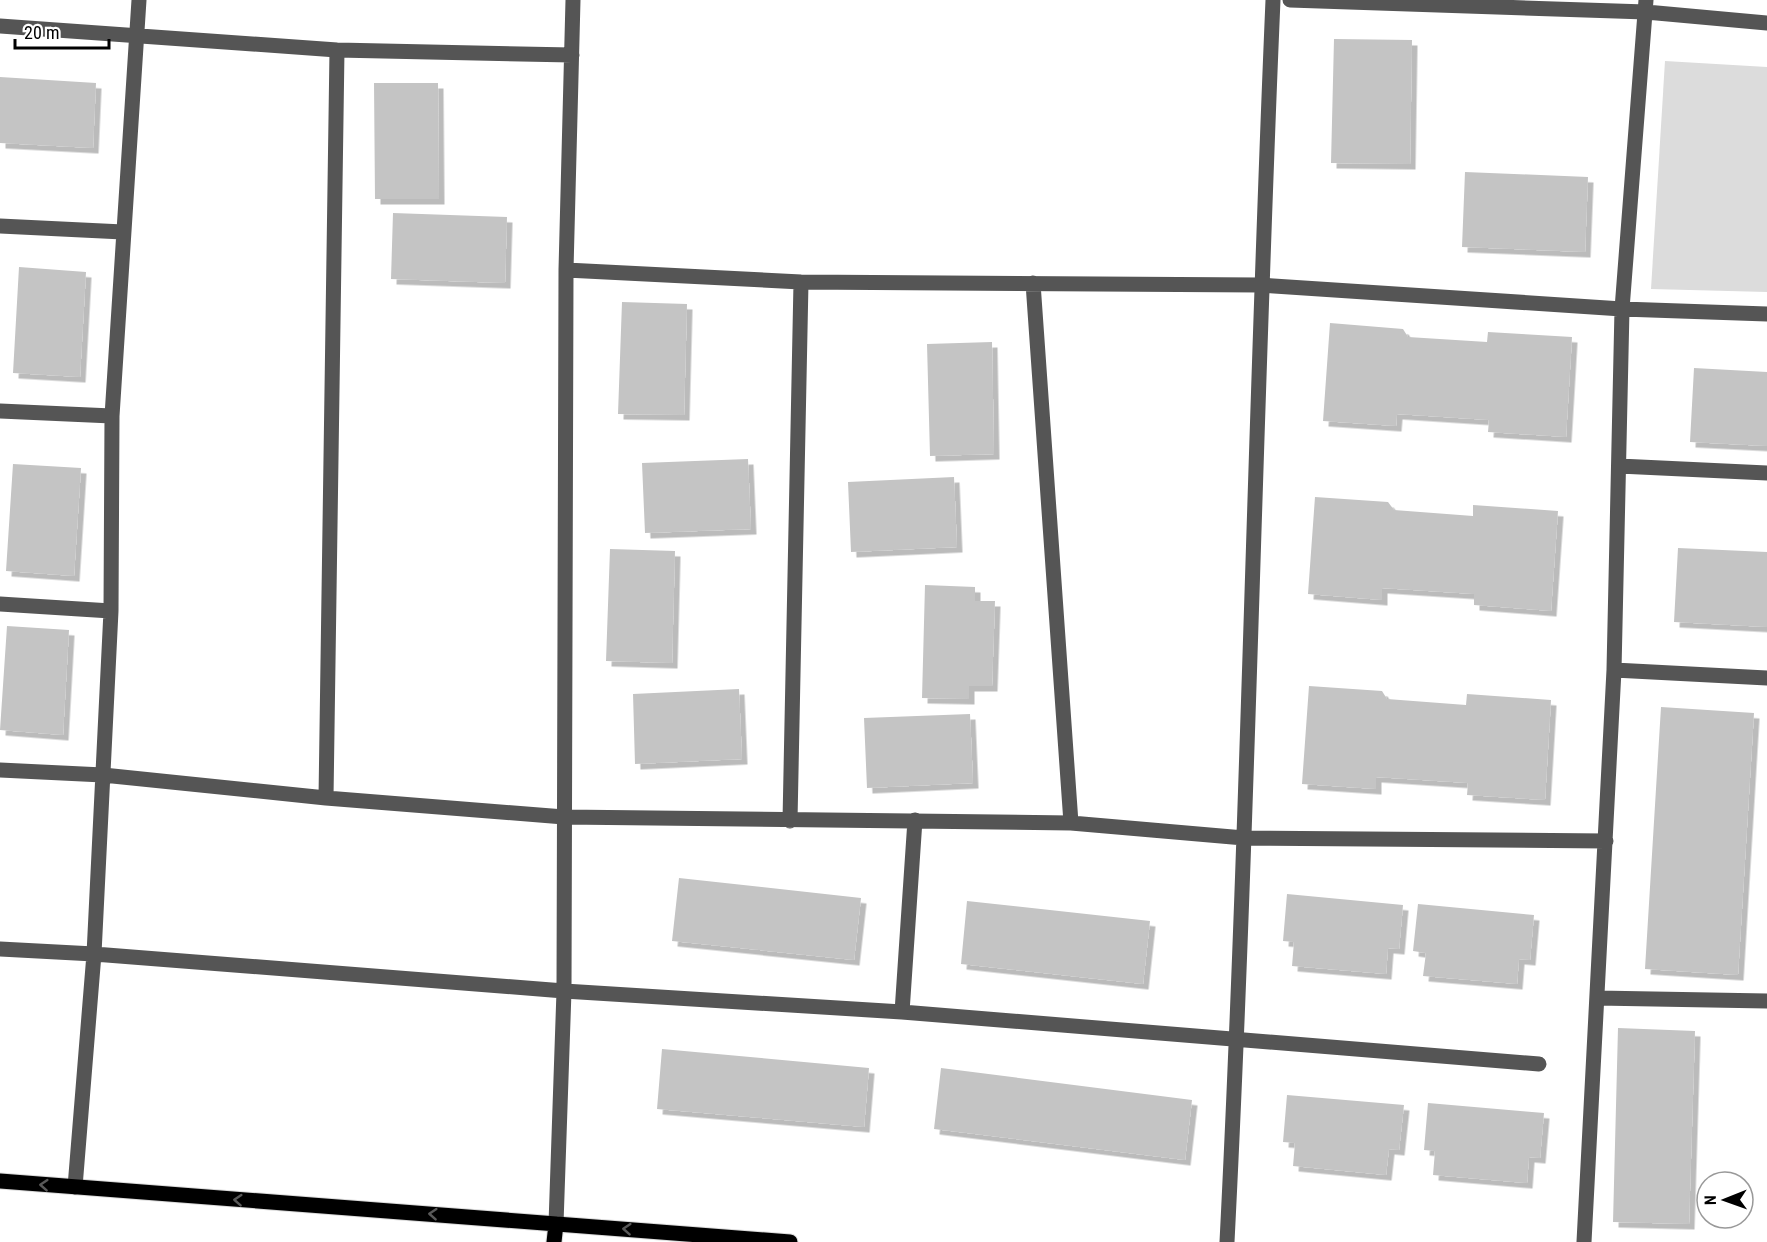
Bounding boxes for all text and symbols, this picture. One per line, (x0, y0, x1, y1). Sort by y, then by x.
scale bar (15, 12, 110, 50)
text: 20 m (24, 22, 59, 43)
north arrow (1695, 1170, 1755, 1230)
one-way arrow (39, 1178, 48, 1191)
one-way arrow (234, 1193, 243, 1206)
text: N (1701, 1195, 1720, 1205)
one-way arrow (428, 1208, 437, 1221)
one-way arrow (623, 1223, 632, 1236)

